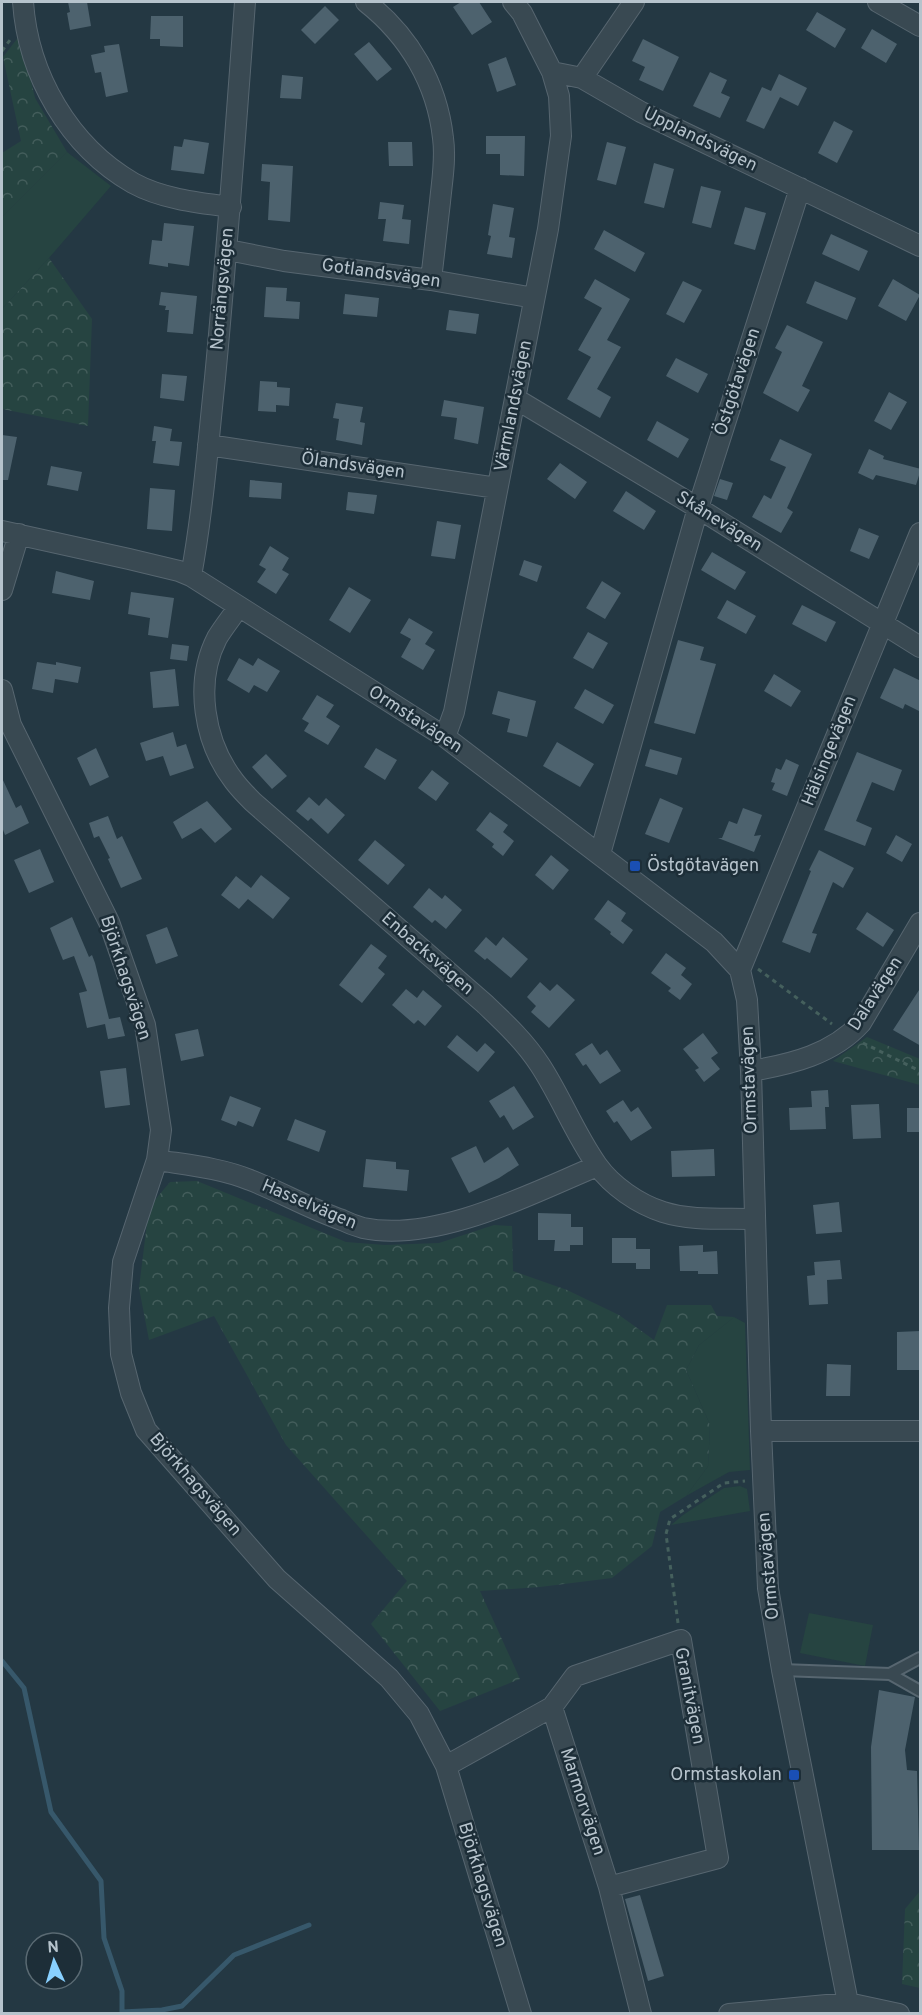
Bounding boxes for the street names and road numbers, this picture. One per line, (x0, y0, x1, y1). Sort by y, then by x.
street label: Upplandsvägen (639, 102, 761, 178)
street label: Norrängsvägen (206, 227, 240, 351)
street label: Gotlandsvägen (320, 254, 442, 294)
street label: Östgötavägen (708, 324, 766, 439)
street label: Värmlandsvägen (490, 338, 538, 474)
street label: Ölandsvägen (300, 445, 407, 485)
street label: Skånevägen (672, 486, 766, 558)
street label: Ormstavägen (363, 681, 467, 759)
street label: Hälsingevägen (797, 692, 863, 810)
street label: Enbacksvägen (376, 907, 478, 1001)
street label: Björkhagsvägen (94, 913, 156, 1043)
street label: Dalavägen (843, 953, 909, 1035)
street label: Ormstavägen (737, 1026, 763, 1134)
street label: Hasselvägen (258, 1175, 360, 1235)
street label: Björkhagsvägen (144, 1429, 246, 1541)
street label: Ormstavägen (753, 1511, 785, 1621)
street label: Granitvägen (668, 1646, 710, 1746)
street label: Marmorvägen (554, 1745, 610, 1859)
street label: Björkhagsvägen (452, 1820, 512, 1950)

